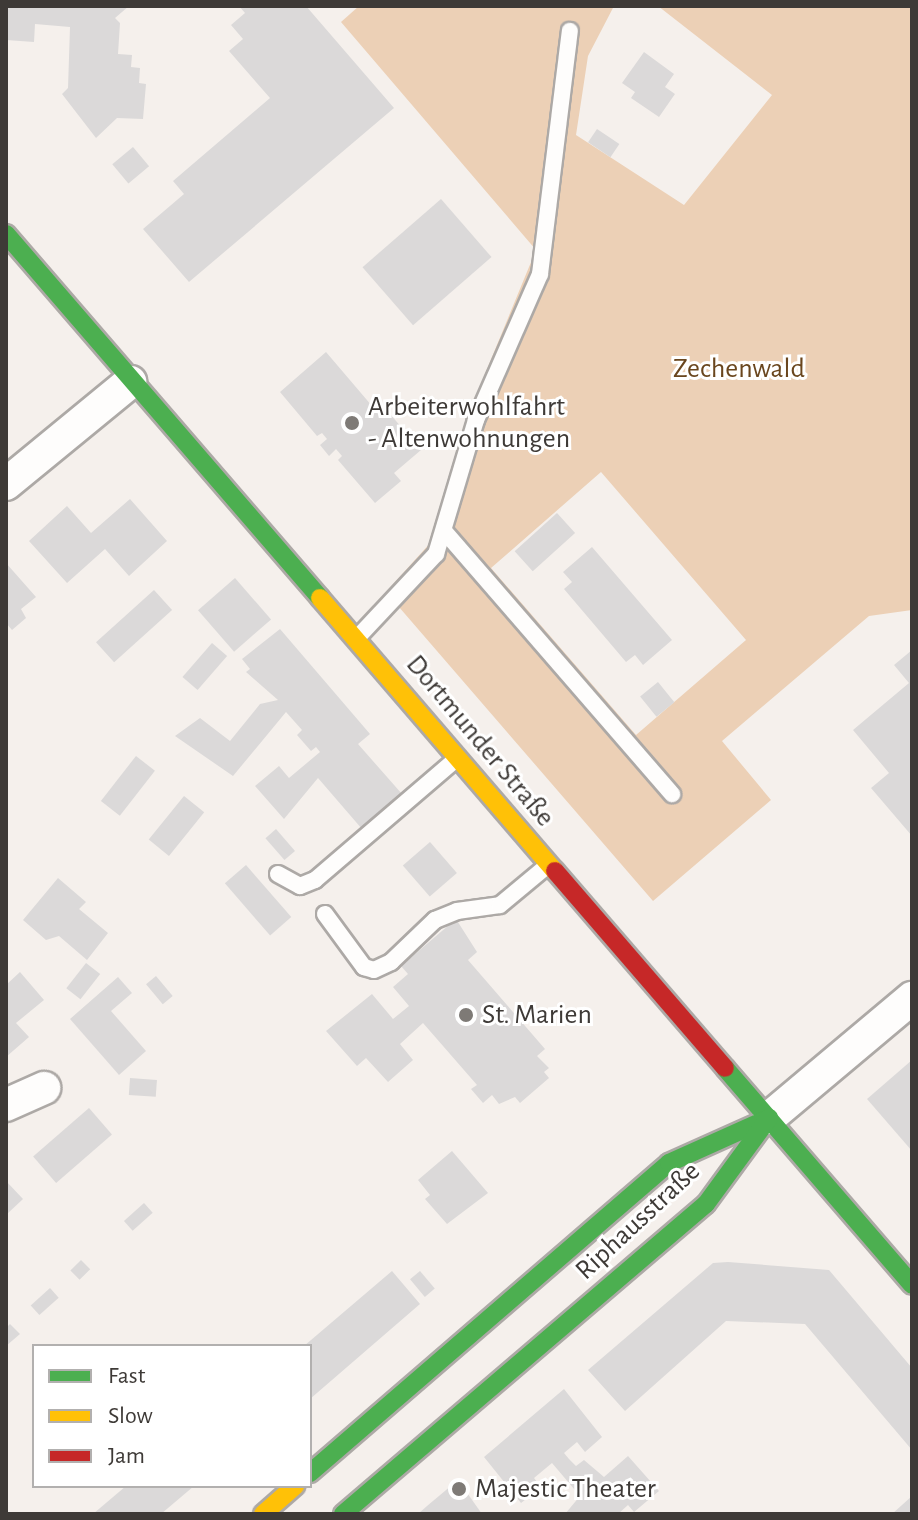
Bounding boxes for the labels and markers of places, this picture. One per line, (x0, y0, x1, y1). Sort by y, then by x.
place label: Arbeiterwohlfahrt - Altenwohnungen (368, 390, 570, 456)
marker: Arbeiterwohlfahrt - Altenwohnungen (343, 414, 361, 432)
place label: St. Marien (482, 998, 592, 1032)
marker: St. Marien (457, 1006, 475, 1024)
place label: Majestic Theater (475, 1472, 656, 1506)
marker: Majestic Theater (450, 1480, 468, 1498)

